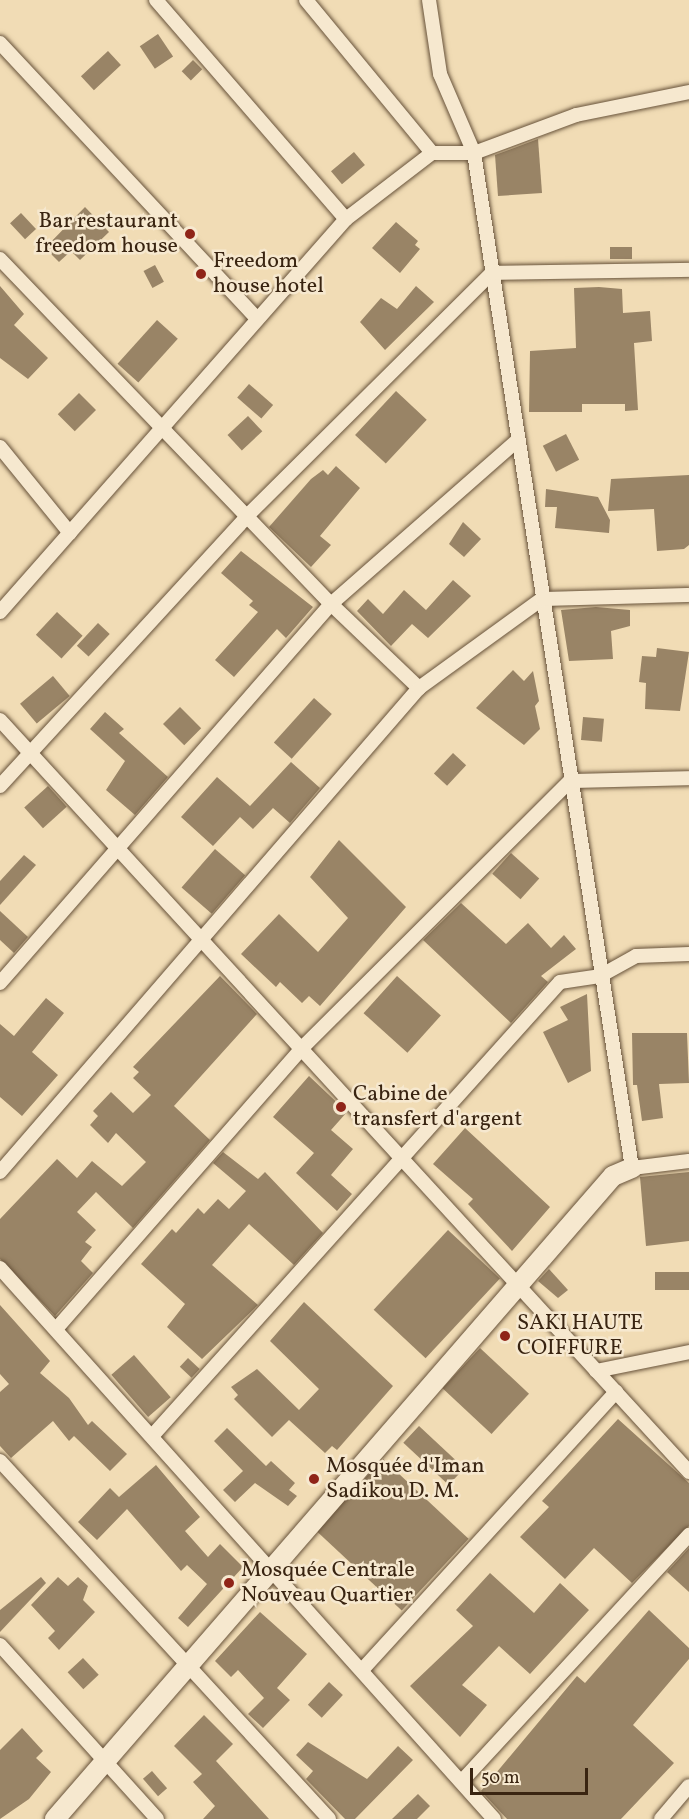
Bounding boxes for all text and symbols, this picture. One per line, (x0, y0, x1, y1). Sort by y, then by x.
place label: Bar restaurant freedom house (35, 208, 178, 260)
marker: Bar restaurant freedom house (183, 227, 197, 241)
place label: Freedom house hotel (213, 248, 324, 300)
marker: Freedom house hotel (194, 267, 208, 281)
place label: Cabine de transfert d'argent (353, 1081, 522, 1132)
marker: Cabine de transfert d'argent (334, 1100, 348, 1114)
place label: SAKI HAUTE COIFFURE (517, 1310, 643, 1362)
marker: SAKI HAUTE COIFFURE (498, 1329, 512, 1343)
place label: Mosquée d'Iman Sadikou D. M. (326, 1453, 485, 1504)
marker: Mosquée d'Iman Sadikou D. M. (307, 1472, 321, 1486)
place label: Mosquée Centrale Nouveau Quartier (241, 1557, 415, 1609)
marker: Mosquée Centrale Nouveau Quartier (222, 1576, 236, 1590)
scale bar (473, 1756, 592, 1794)
text: 50 m (481, 1766, 520, 1791)

